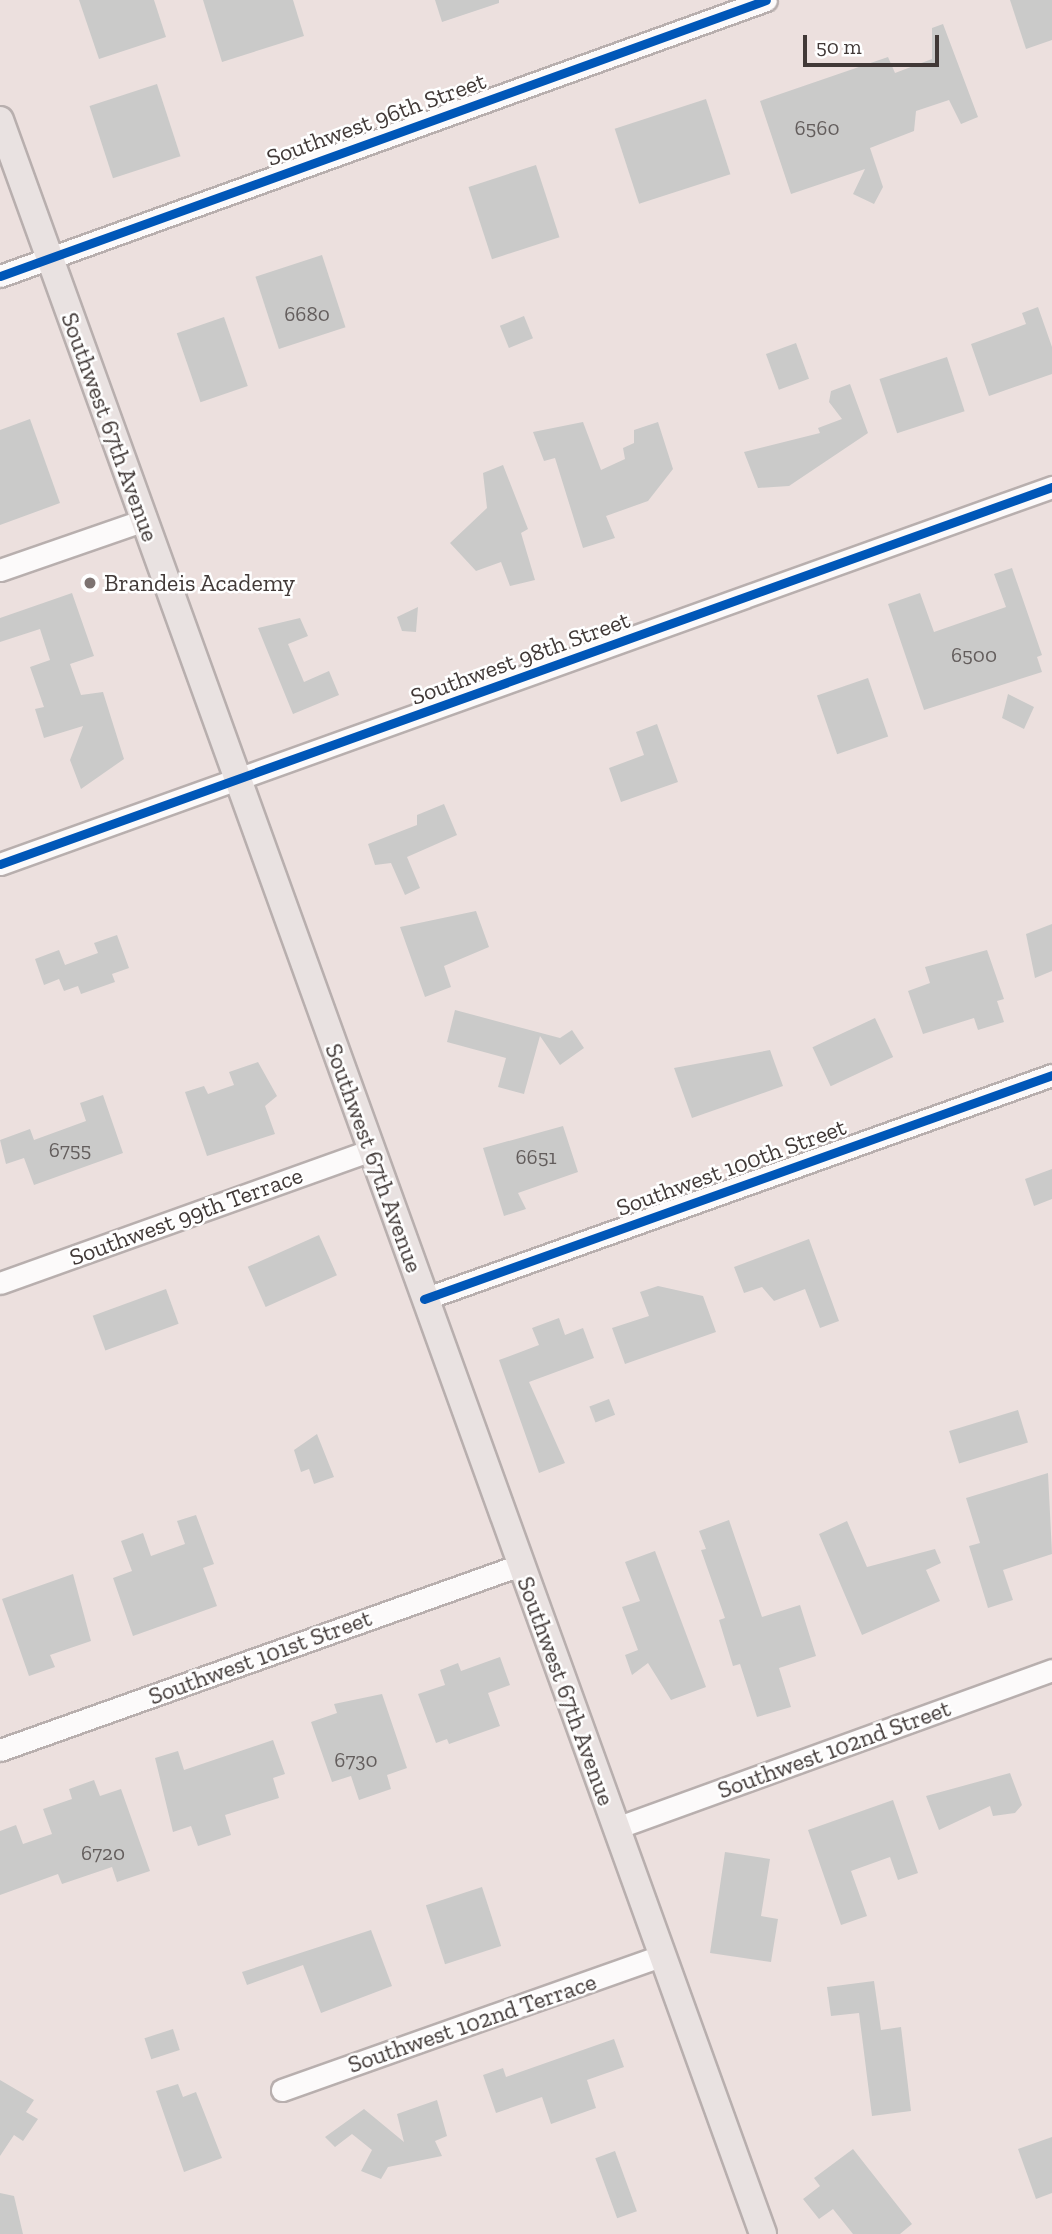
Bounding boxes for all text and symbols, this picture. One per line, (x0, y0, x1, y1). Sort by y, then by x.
scale bar (807, 21, 944, 65)
text: 50 m (816, 34, 862, 59)
street label: Southwest 96th Street (262, 66, 490, 172)
house number: 6560 (794, 115, 840, 141)
house number: 6680 (284, 301, 330, 327)
street label: Southwest 67th Avenue (55, 308, 165, 546)
place label: Brandeis Academy (104, 569, 296, 597)
marker: Brandeis Academy (82, 575, 98, 591)
street label: Southwest 98th Street (406, 605, 634, 711)
house number: 6500 (951, 642, 997, 668)
street label: Southwest 67th Avenue (319, 1039, 429, 1277)
street label: Southwest 100th Street (612, 1112, 850, 1222)
house number: 6755 (49, 1137, 91, 1163)
house number: 6651 (515, 1144, 557, 1170)
street label: Southwest 99th Terrace (65, 1160, 307, 1272)
street label: Southwest 67th Avenue (511, 1572, 621, 1810)
street label: Southwest 101st Street (145, 1603, 375, 1711)
street label: Southwest 102nd Street (714, 1693, 954, 1805)
house number: 6730 (334, 1747, 378, 1773)
house number: 6720 (81, 1840, 125, 1866)
street label: Southwest 102nd Terrace (344, 1967, 600, 2079)

